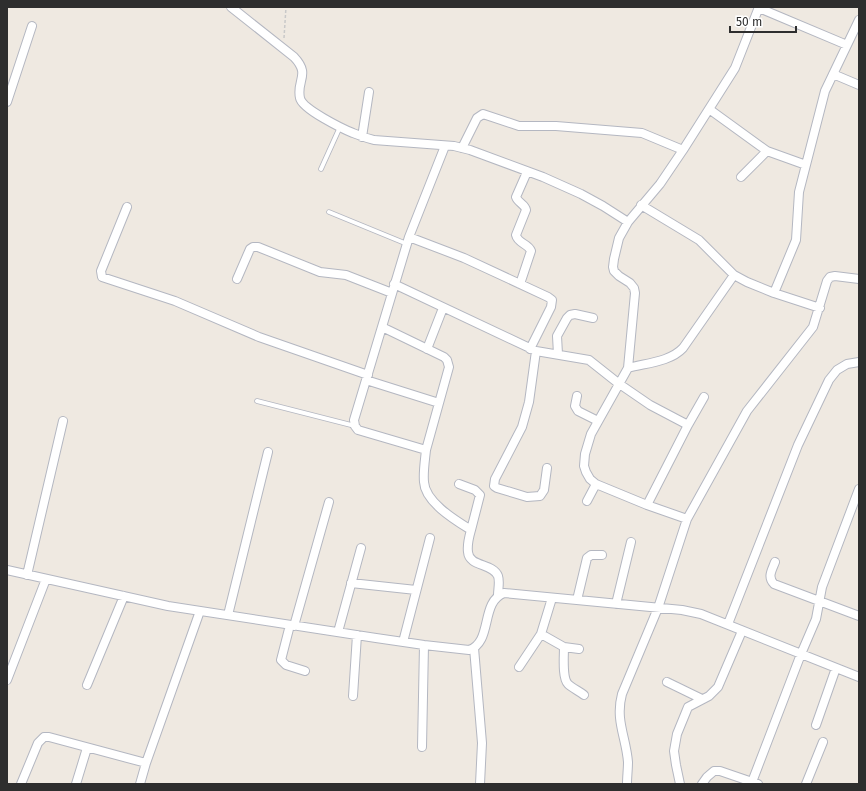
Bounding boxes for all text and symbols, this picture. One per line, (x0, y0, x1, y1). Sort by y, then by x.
scale bar (730, 8, 796, 34)
text: 50 m (736, 15, 762, 29)

